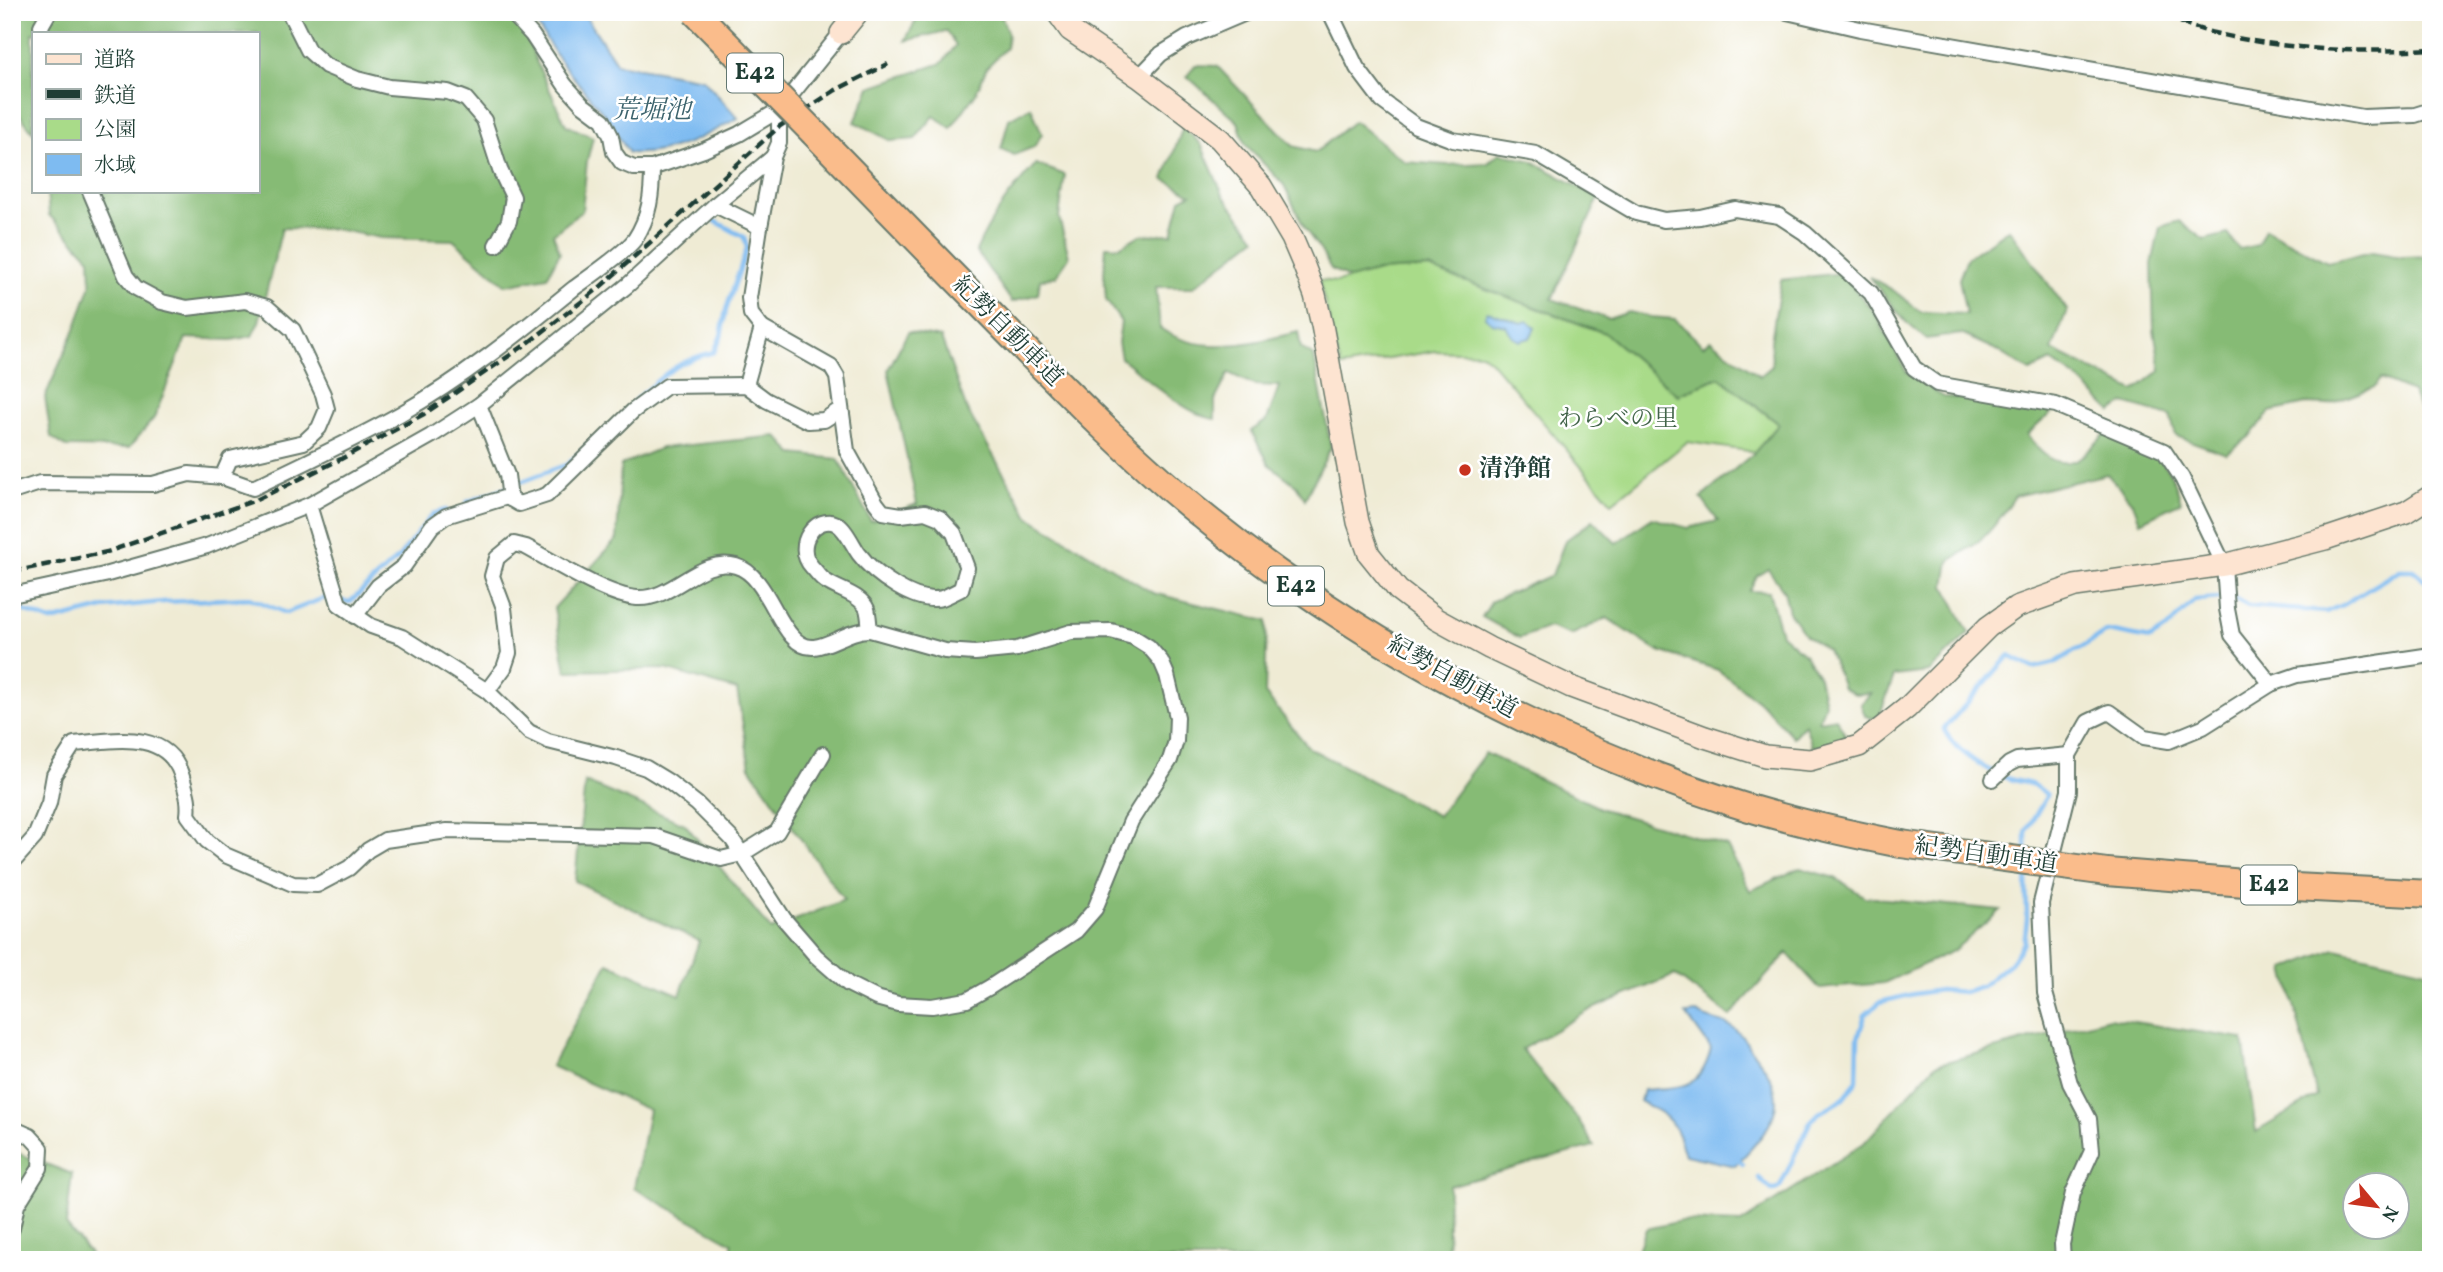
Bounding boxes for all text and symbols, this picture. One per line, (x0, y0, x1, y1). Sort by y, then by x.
legend (32, 32, 259, 192)
text: 道路 (94, 46, 136, 75)
road number: E42 (727, 54, 783, 92)
text: 鉄道 (94, 82, 136, 111)
water label: 荒堀池 (613, 93, 694, 129)
text: 公園 (94, 116, 136, 145)
text: 水域 (94, 152, 136, 181)
street label: 紀勢自動車道 (944, 269, 1070, 395)
park label: わらべの里 (1558, 403, 1678, 437)
place label: 清浄館 (1479, 453, 1551, 487)
marker: 清浄館 (1457, 462, 1473, 478)
road number: E42 (1268, 566, 1324, 606)
street label: 紀勢自動車道 (1381, 628, 1523, 728)
street label: 紀勢自動車道 (1912, 829, 2060, 883)
road number: E42 (2241, 866, 2297, 904)
north arrow (2342, 1170, 2412, 1240)
text: N (2374, 1201, 2404, 1226)

